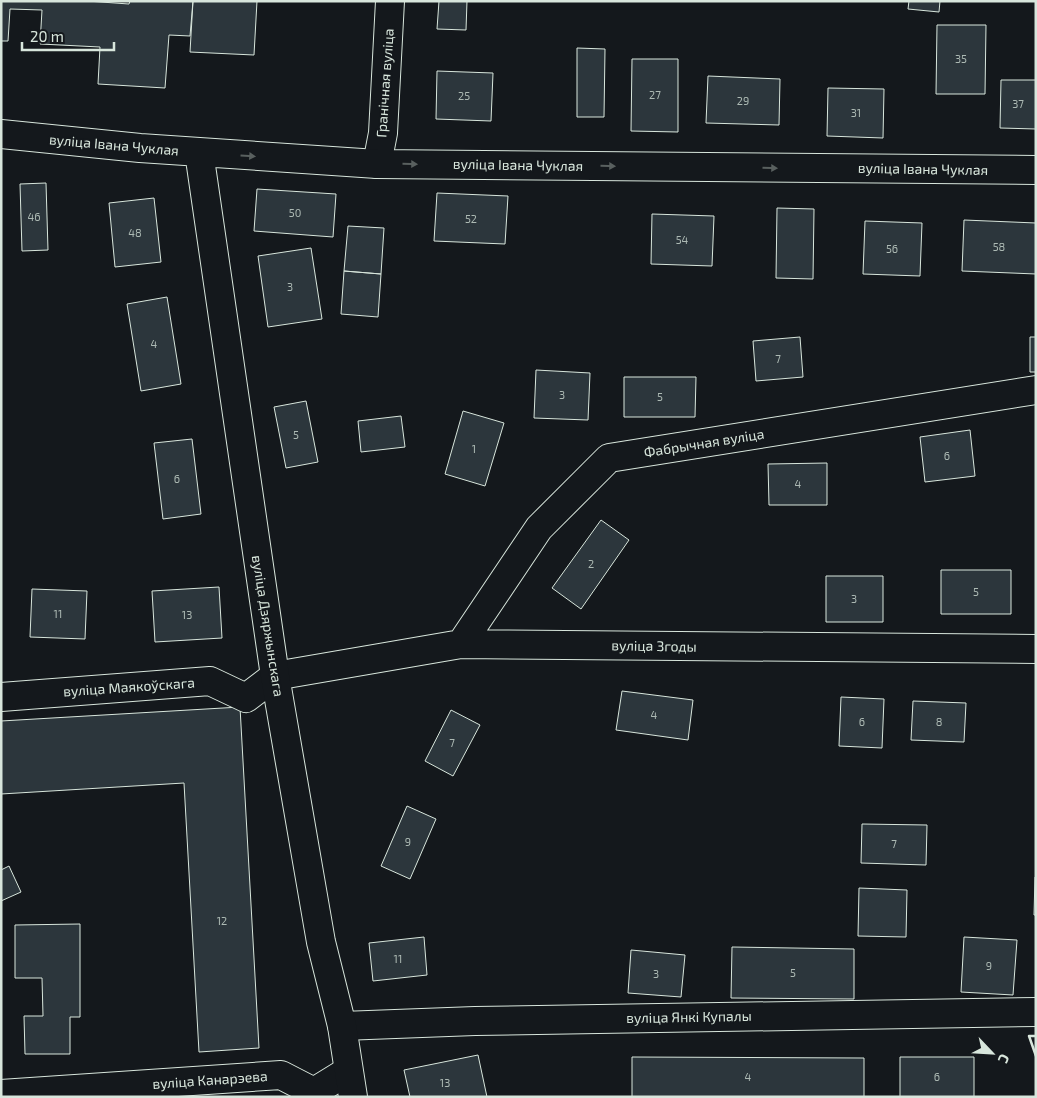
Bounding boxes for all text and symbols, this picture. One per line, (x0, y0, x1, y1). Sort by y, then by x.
scale bar (22, 20, 115, 52)
text: 20 m (30, 27, 64, 45)
street label: Гранічная вуліца (372, 28, 397, 138)
house number: 35 (955, 52, 967, 65)
house number: 27 (649, 88, 661, 101)
house number: 25 (458, 89, 470, 102)
house number: 29 (737, 94, 749, 107)
house number: 37 (1012, 97, 1024, 110)
house number: 31 (851, 106, 861, 119)
street label: вуліца Івана Чуклая (48, 130, 180, 159)
one-way arrow (240, 152, 256, 160)
street label: вуліца Івана Чуклая (453, 155, 583, 174)
street label: вуліца Івана Чуклая (858, 159, 988, 178)
one-way arrow (402, 160, 418, 168)
one-way arrow (600, 162, 616, 170)
one-way arrow (762, 164, 778, 172)
house number: 50 (289, 206, 301, 219)
house number: 46 (27, 210, 41, 223)
house number: 52 (465, 212, 477, 225)
house number: 48 (128, 226, 142, 239)
house number: 54 (676, 233, 689, 246)
house number: 58 (993, 240, 1005, 253)
house number: 56 (886, 242, 898, 255)
house number: 3 (287, 280, 293, 293)
house number: 4 (151, 337, 158, 350)
house number: 7 (775, 352, 781, 365)
house number: 3 (559, 388, 565, 401)
house number: 5 (657, 390, 663, 403)
street label: Фабрычная вуліца (643, 425, 765, 460)
house number: 5 (293, 428, 299, 441)
house number: 1 (472, 442, 476, 455)
house number: 6 (944, 449, 950, 462)
house number: 6 (174, 472, 180, 485)
house number: 4 (795, 477, 802, 490)
street label: вуліца Дзяржынскага (249, 554, 288, 698)
house number: 2 (588, 557, 594, 570)
house number: 5 (973, 585, 979, 598)
house number: 3 (851, 592, 857, 605)
house number: 11 (54, 607, 62, 620)
house number: 13 (182, 608, 192, 621)
street label: вуліца Згоды (611, 636, 697, 655)
street label: вуліца Маякоўскага (63, 673, 195, 700)
house number: 4 (651, 708, 658, 721)
house number: 6 (859, 715, 865, 728)
house number: 8 (936, 715, 942, 728)
house number: 7 (449, 736, 455, 749)
house number: 9 (405, 835, 411, 848)
house number: 7 (891, 837, 897, 850)
house number: 12 (217, 914, 227, 927)
house number: 11 (394, 952, 402, 965)
house number: 9 (986, 959, 992, 972)
house number: 5 (790, 966, 796, 979)
house number: 3 (653, 967, 659, 980)
street label: вуліца Янкі Купалы (626, 1007, 752, 1026)
north arrow (967, 1028, 1017, 1078)
text: С (995, 1051, 1014, 1066)
street label: вуліца Канарэева (152, 1067, 268, 1092)
house number: 4 (745, 1070, 752, 1083)
house number: 6 (934, 1070, 940, 1083)
house number: 13 (440, 1076, 450, 1089)

